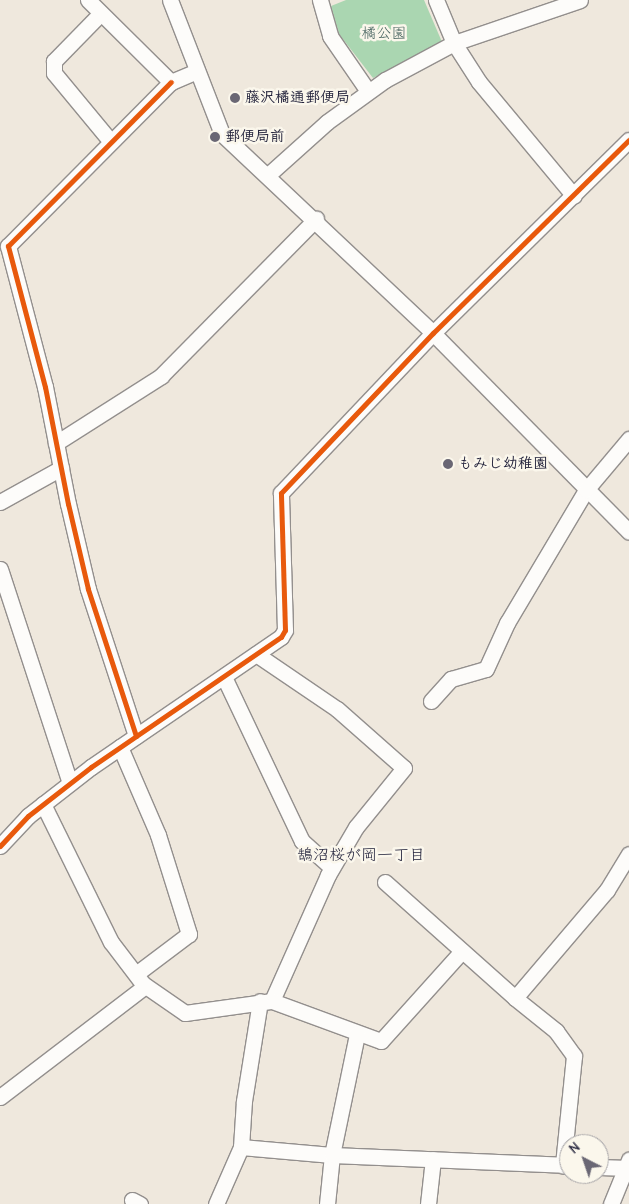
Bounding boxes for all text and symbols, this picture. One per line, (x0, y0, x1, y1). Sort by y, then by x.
park label: 橘公園 (362, 25, 406, 43)
place label: 藤沢橘通郵便局 (245, 89, 350, 107)
marker: 藤沢橘通郵便局 (229, 92, 241, 104)
place label: 郵便局前 (225, 128, 285, 146)
marker: 郵便局前 (209, 131, 221, 143)
place label: もみじ幼稚園 (458, 455, 548, 473)
marker: もみじ幼稚園 (442, 458, 454, 470)
district label: 鵠沼桜が岡一丁目 (297, 845, 425, 865)
north arrow (559, 1134, 609, 1184)
text: N (565, 1139, 584, 1157)

